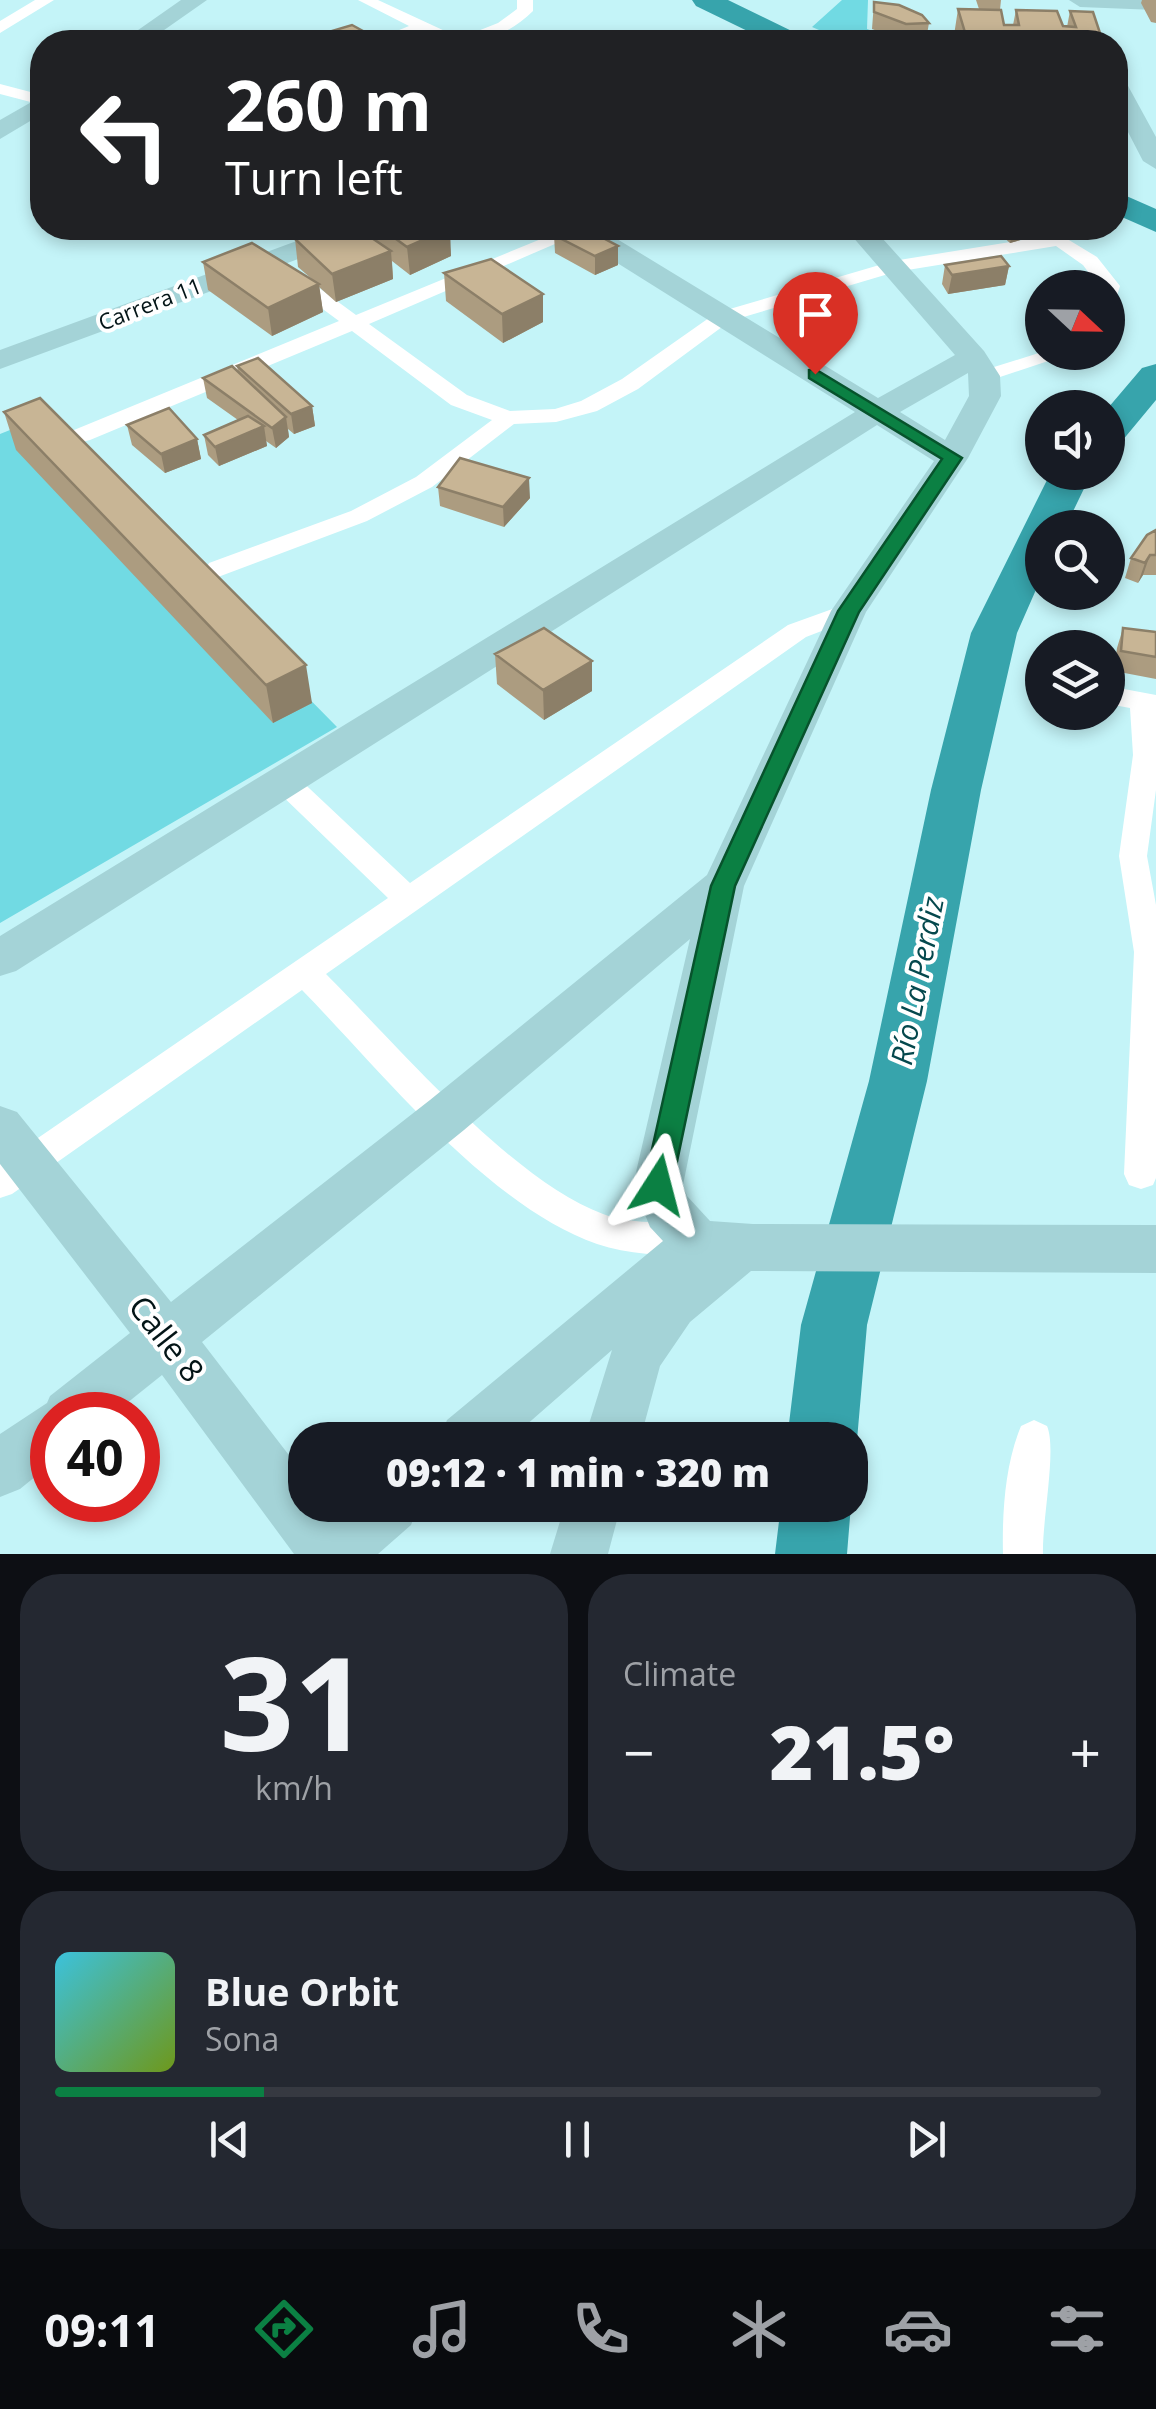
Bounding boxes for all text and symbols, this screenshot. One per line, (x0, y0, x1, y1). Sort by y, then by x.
text: 260 m (225, 56, 432, 152)
icon: left (60, 70, 190, 200)
text: Turn left (225, 147, 403, 208)
street label: Carrera 11 (94, 270, 206, 337)
north arrow (1025, 270, 1125, 370)
map controls (1025, 270, 1125, 730)
pin (773, 272, 858, 375)
icon: arrive (788, 287, 843, 342)
button: sound (1025, 390, 1125, 490)
button: search (1025, 510, 1125, 610)
button: layers (1025, 630, 1125, 730)
water label: Río La Perdiz (880, 892, 953, 1068)
position arrow (606, 1133, 710, 1237)
street label: Calle 8 (120, 1286, 214, 1390)
speed limit sign: 40 (30, 1392, 160, 1522)
text: 09:12 · 1 min · 320 m (386, 1446, 770, 1498)
text: 31 (220, 1612, 368, 1789)
text: Climate (623, 1652, 736, 1695)
text: 21.5° (769, 1700, 955, 1802)
text: − (623, 1714, 654, 1789)
text: + (1070, 1714, 1101, 1789)
text: km/h (255, 1766, 333, 1809)
text: Blue Orbit (205, 1965, 399, 2017)
text: Sona (205, 2017, 279, 2060)
icon: previous (202, 2112, 257, 2167)
icon: pause (550, 2112, 605, 2167)
icon: next (899, 2112, 954, 2167)
icon: directions (249, 2294, 319, 2364)
icon: music (407, 2294, 477, 2364)
icon: phone (566, 2294, 636, 2364)
icon: climate (724, 2294, 794, 2364)
icon: car (883, 2294, 953, 2364)
icon: filters (1042, 2294, 1112, 2364)
text: 09:11 (44, 2299, 160, 2360)

